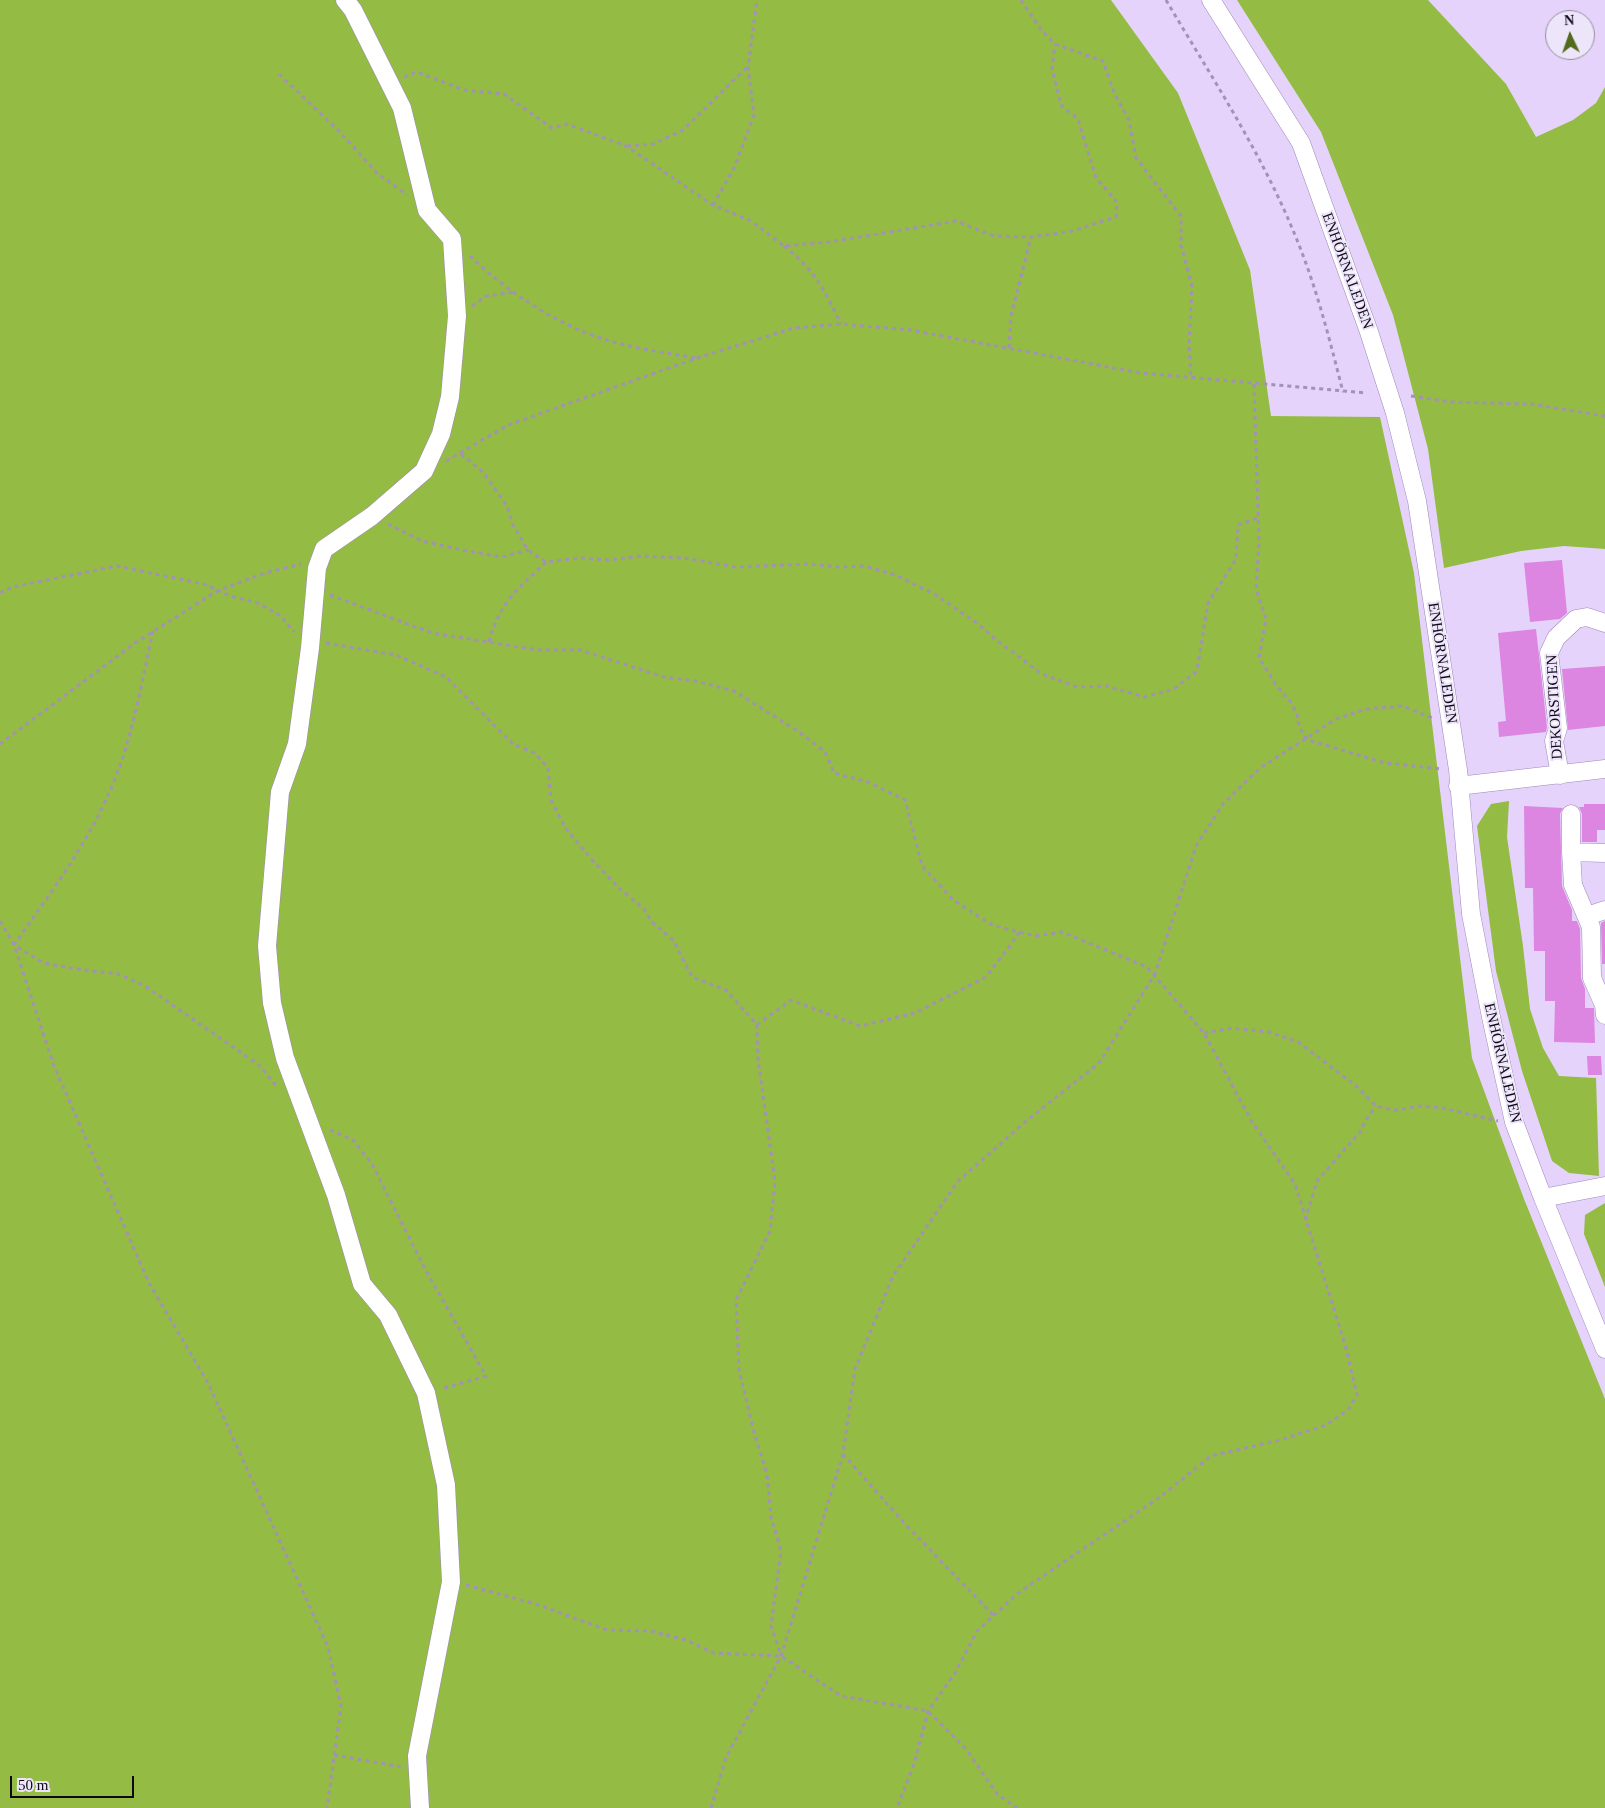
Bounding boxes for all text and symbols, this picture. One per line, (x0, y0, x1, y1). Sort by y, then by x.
north arrow (1545, 10, 1595, 60)
text: N (1564, 13, 1575, 28)
street label: ENHÖRNALEDEN (1318, 210, 1376, 332)
street label: ENHÖRNALEDEN (1424, 601, 1460, 725)
street label: DEKORSTIGEN (1543, 654, 1567, 760)
street label: ENHÖRNALEDEN (1479, 1001, 1525, 1125)
scale bar (12, 1766, 136, 1798)
text: 50 m (18, 1777, 48, 1793)

